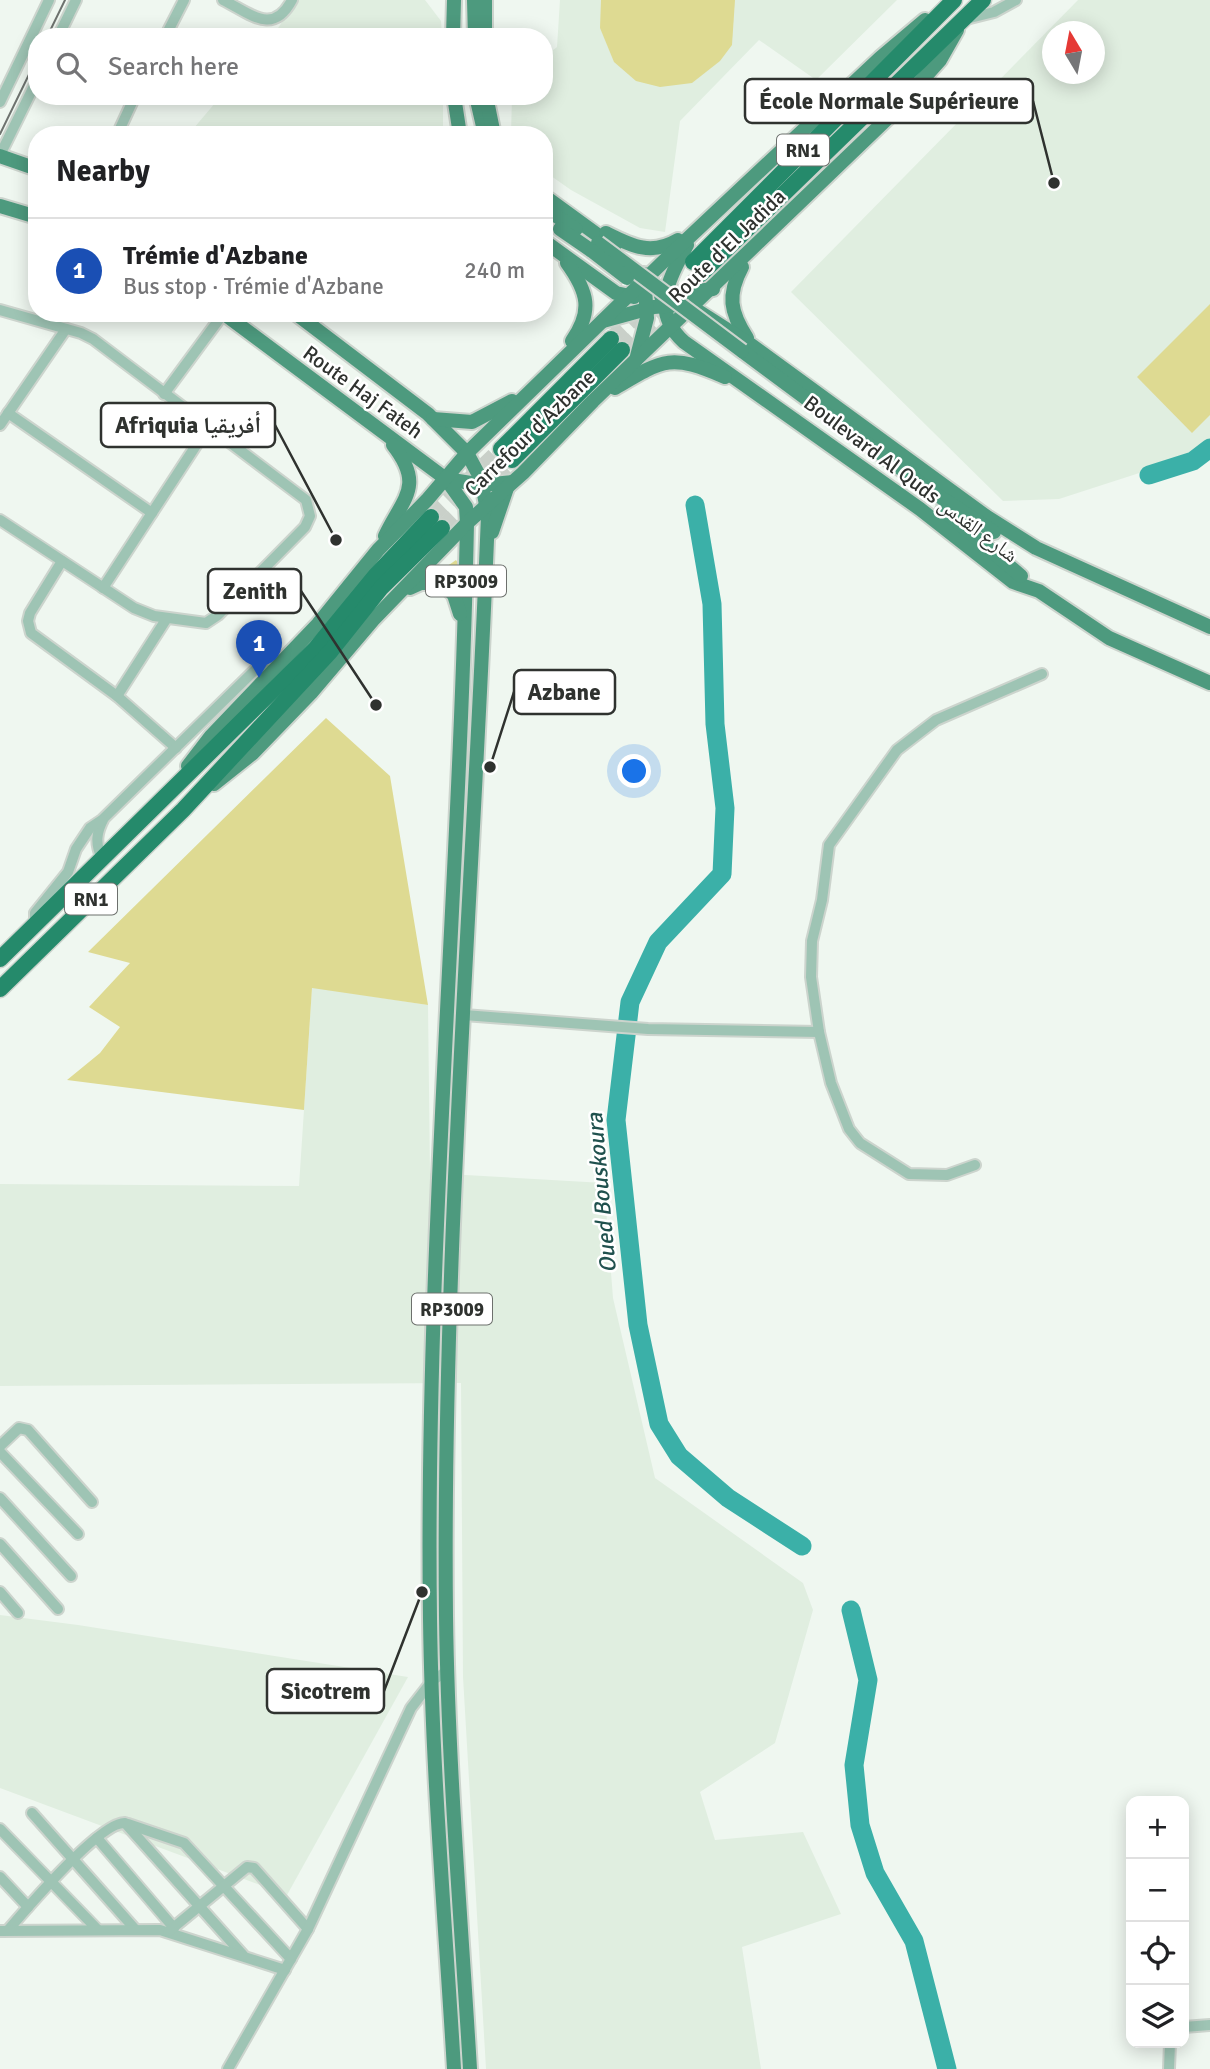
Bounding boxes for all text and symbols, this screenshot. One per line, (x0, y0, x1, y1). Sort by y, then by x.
north arrow (1042, 21, 1105, 84)
search box (28, 28, 553, 105)
icon: search (52, 48, 90, 86)
text: Search here (108, 51, 239, 83)
callout: École Normale Supérieure (745, 79, 1033, 123)
text: École Normale Supérieure (759, 87, 1019, 116)
road number: RN1 (777, 134, 829, 166)
text: Nearby (56, 153, 150, 190)
street label: Route d'El Jadida (663, 183, 791, 309)
text: Trémie d'Azbane (123, 240, 308, 272)
text: 1 (73, 256, 85, 285)
text: 240 m (464, 256, 525, 285)
text: Bus stop · Trémie d'Azbane (123, 272, 384, 301)
street label: Route Haj Fateh (298, 340, 428, 444)
street label: Carrefour d'Azbane (459, 364, 601, 502)
street label: Boulevard Al Quds شارع القدس (799, 390, 1023, 568)
callout: Afriquia أفريقيا (101, 403, 275, 447)
text: Afriquia أفريقيا (115, 410, 261, 440)
road number: RP3009 (426, 566, 506, 596)
callout: Zenith (208, 569, 301, 613)
text: Zenith (223, 577, 287, 606)
pin: 1 (236, 620, 282, 678)
callout: Azbane (514, 670, 615, 714)
text: Azbane (527, 678, 601, 707)
your location (617, 754, 651, 788)
road number: RN1 (65, 884, 117, 914)
water label: Oued Bouskoura (580, 1110, 623, 1274)
road number: RP3009 (412, 1294, 492, 1324)
callout: Sicotrem (267, 1669, 384, 1713)
text: Sicotrem (281, 1677, 371, 1706)
map controls (1126, 1796, 1189, 2048)
button: + (1126, 1796, 1189, 1859)
button: − (1126, 1859, 1189, 1922)
button: locate (1126, 1922, 1189, 1985)
button: layers (1126, 1985, 1189, 2048)

